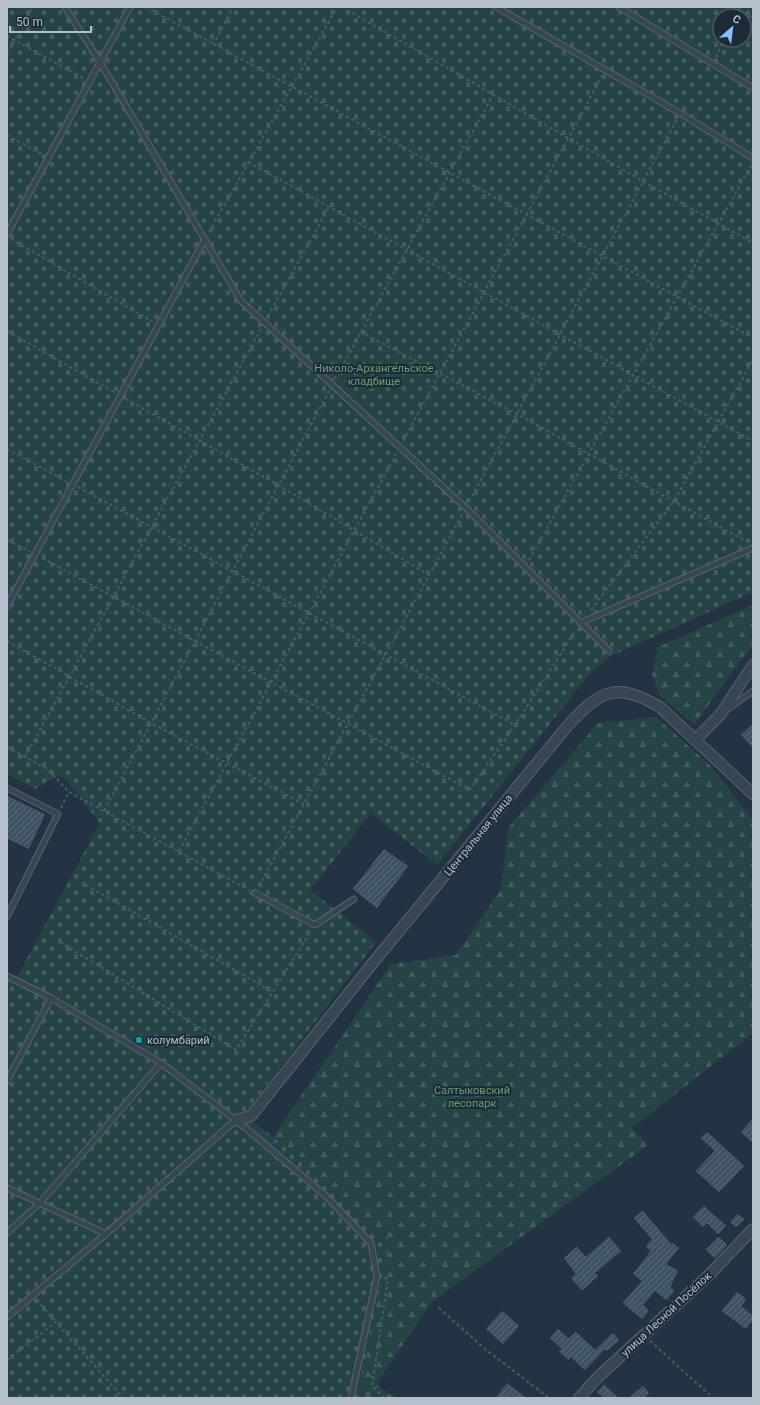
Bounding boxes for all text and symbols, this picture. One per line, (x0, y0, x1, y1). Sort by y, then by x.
scale bar (10, 8, 91, 34)
north arrow (712, 8, 752, 48)
text: С (730, 12, 743, 27)
text: 50 m (16, 15, 43, 29)
park label: Николо-Архангельское кладбище (314, 362, 434, 388)
street label: Центральная улица (441, 792, 515, 879)
place label: колумбарий (147, 1034, 210, 1047)
marker: колумбарий (134, 1035, 144, 1045)
park label: Салтыковский лесопарк (434, 1084, 510, 1110)
street label: улица Лесной Посёлок (619, 1269, 714, 1359)

